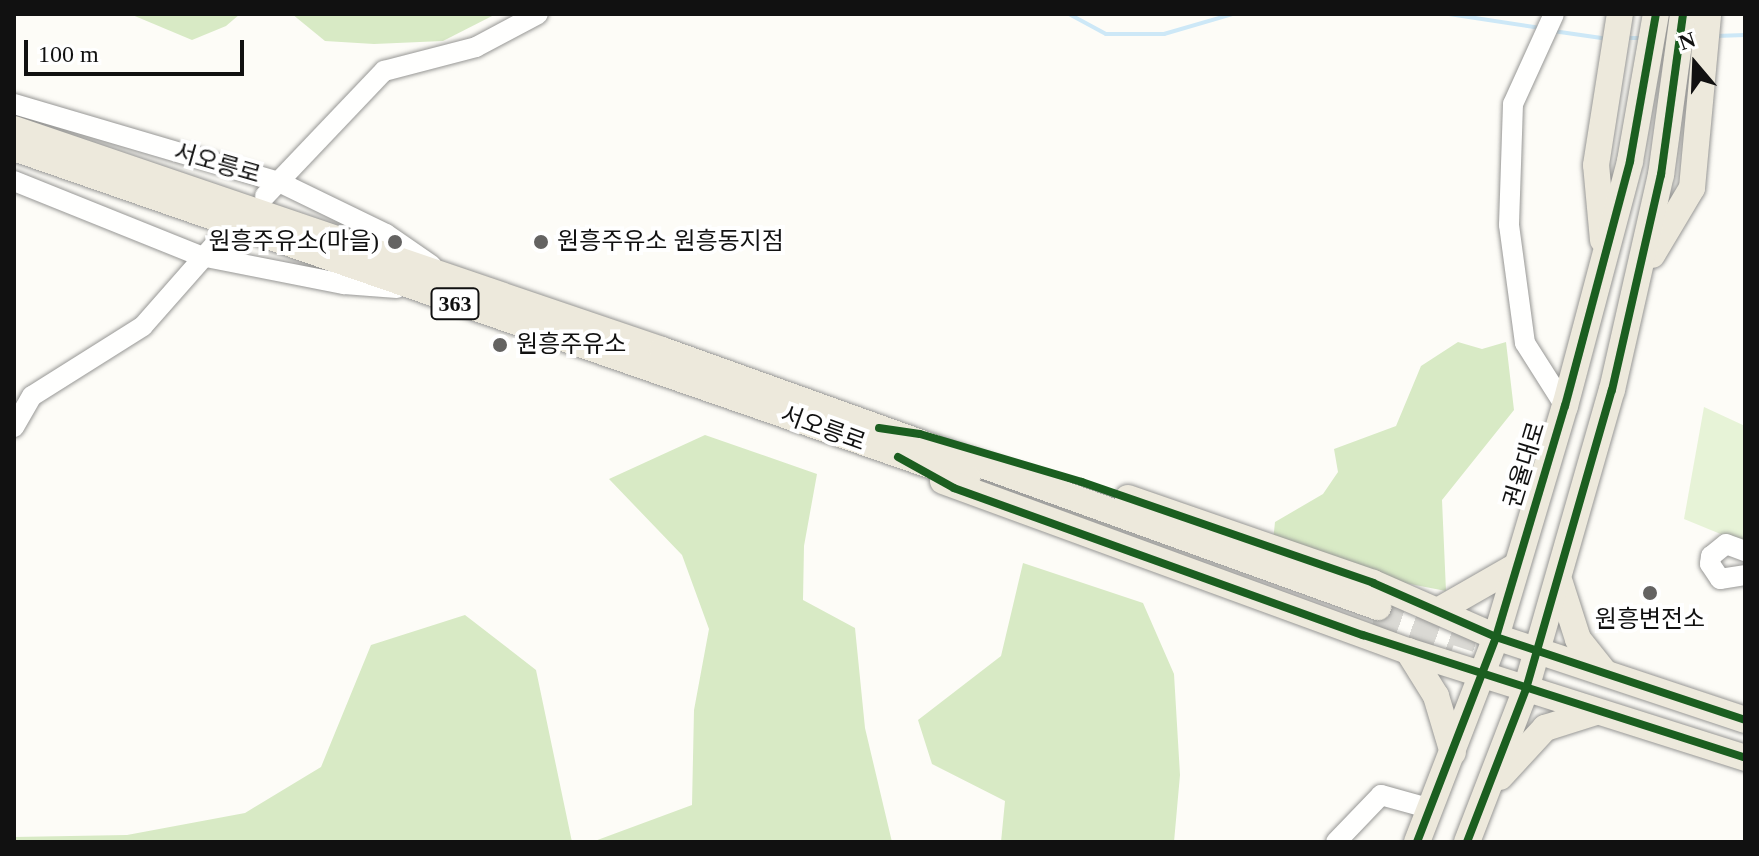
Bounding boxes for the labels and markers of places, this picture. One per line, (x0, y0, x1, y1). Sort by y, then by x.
place label: 원흥주유소(마을) (208, 228, 379, 256)
place label: 원흥주유소 원흥동지점 (557, 228, 784, 256)
marker: 원흥주유소(마을) (386, 233, 404, 251)
marker: 원흥주유소 원흥동지점 (532, 233, 550, 251)
place label: 원흥주유소 (516, 331, 626, 359)
marker: 원흥주유소 (491, 336, 509, 354)
marker: 원흥변전소 (1641, 584, 1659, 602)
place label: 원흥변전소 (1595, 606, 1705, 634)

